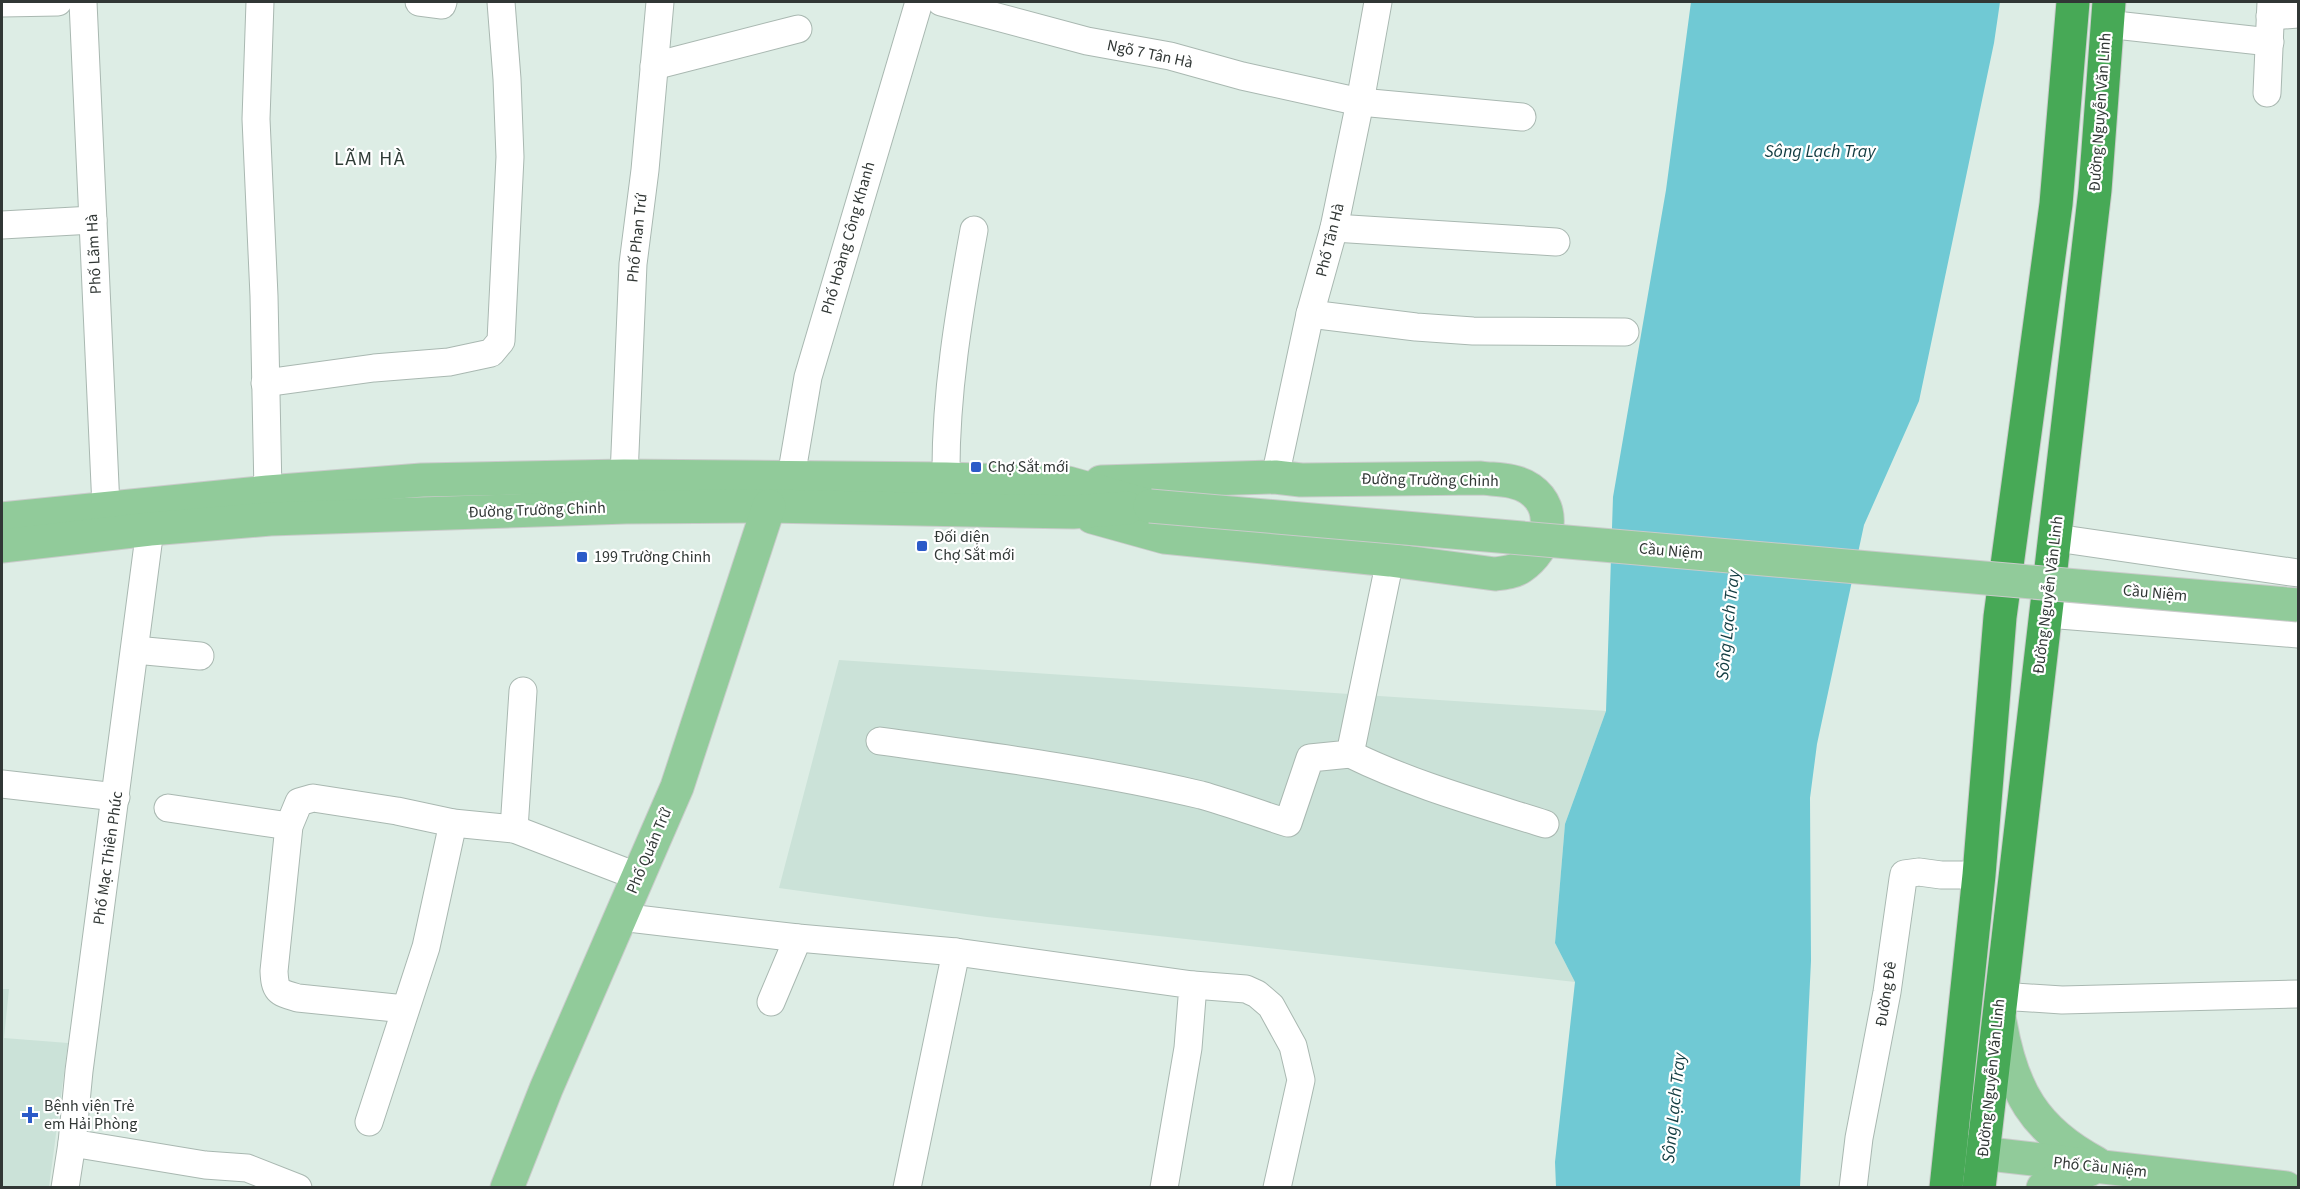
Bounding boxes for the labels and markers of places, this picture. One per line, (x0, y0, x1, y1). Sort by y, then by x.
place label: Chợ Sắt mới (988, 456, 1069, 478)
marker: Chợ Sắt mới (969, 460, 983, 474)
place label: Đối diện Chợ Sắt mới (934, 526, 1015, 566)
marker: Đối diện Chợ Sắt mới (915, 539, 929, 553)
place label: 199 Trường Chinh (594, 546, 711, 568)
marker: 199 Trường Chinh (575, 550, 589, 564)
place label: Bệnh viện Trẻ em Hải Phòng (44, 1095, 137, 1135)
marker: Bệnh viện Trẻ em Hải Phòng (21, 1106, 39, 1124)

